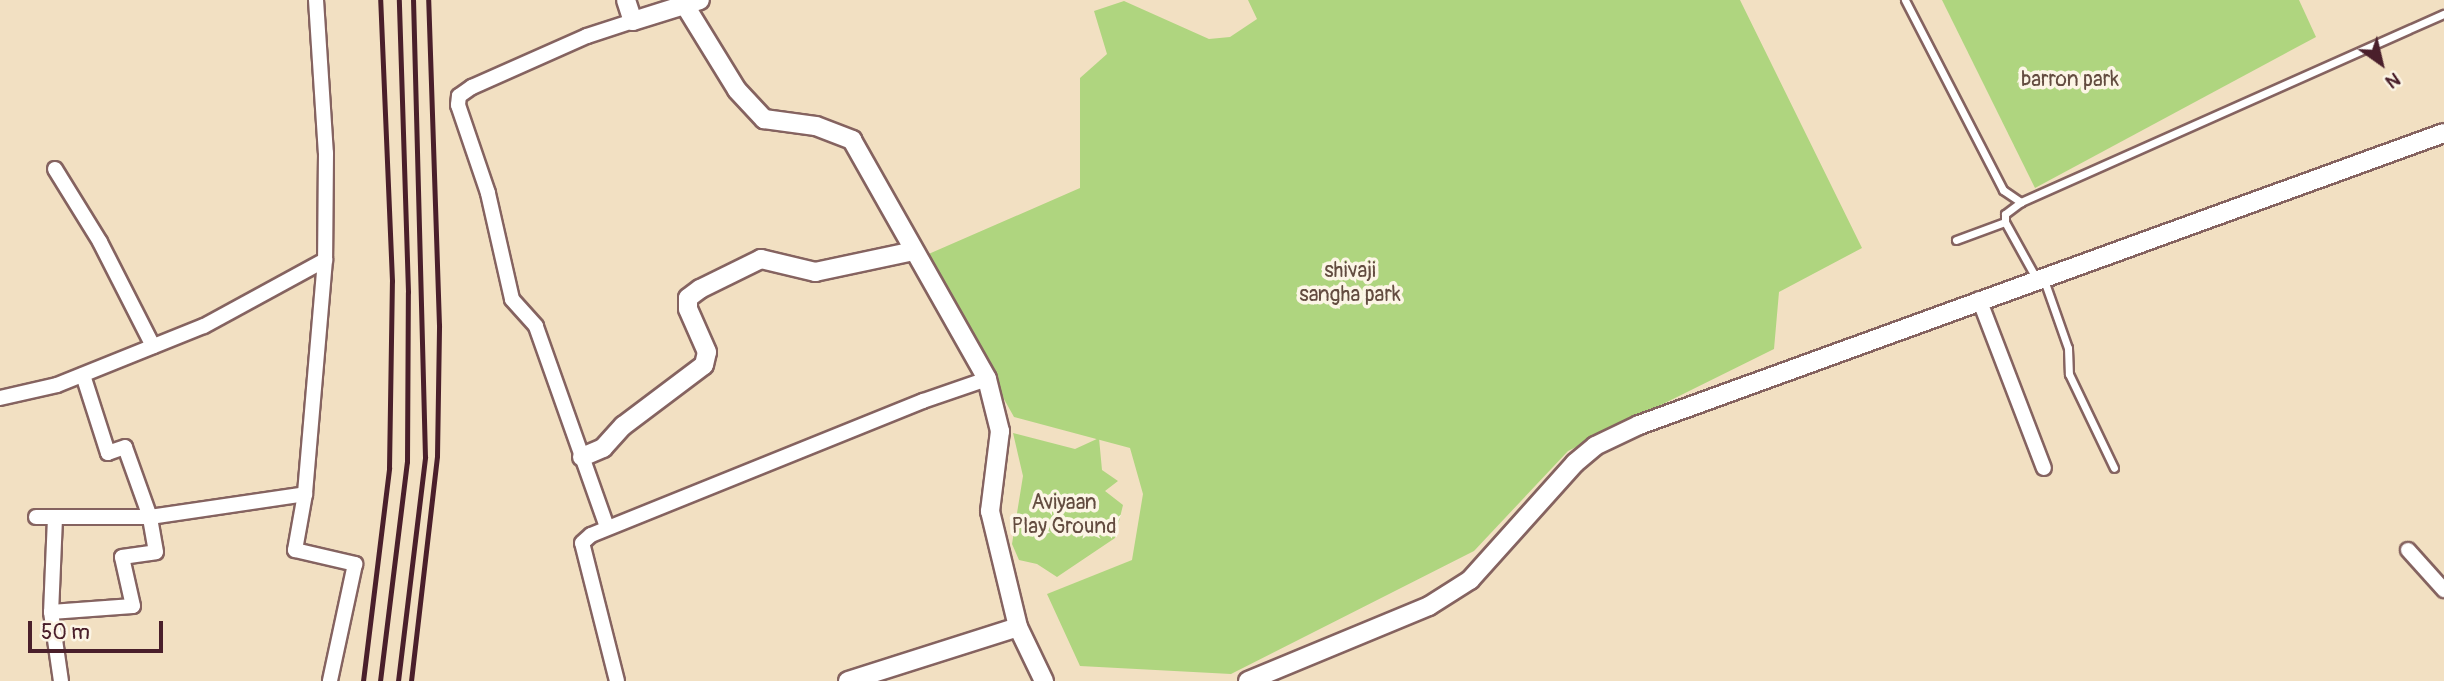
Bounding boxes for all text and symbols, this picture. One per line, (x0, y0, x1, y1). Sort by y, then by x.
north arrow (2346, 28, 2416, 98)
park label: barron park (2021, 67, 2119, 93)
text: N (2381, 67, 2405, 94)
park label: shivaji sangha park (1299, 258, 1401, 308)
park label: Aviyaan Play Ground (1012, 490, 1116, 540)
scale bar (32, 608, 166, 652)
text: 50 m (41, 619, 90, 646)

